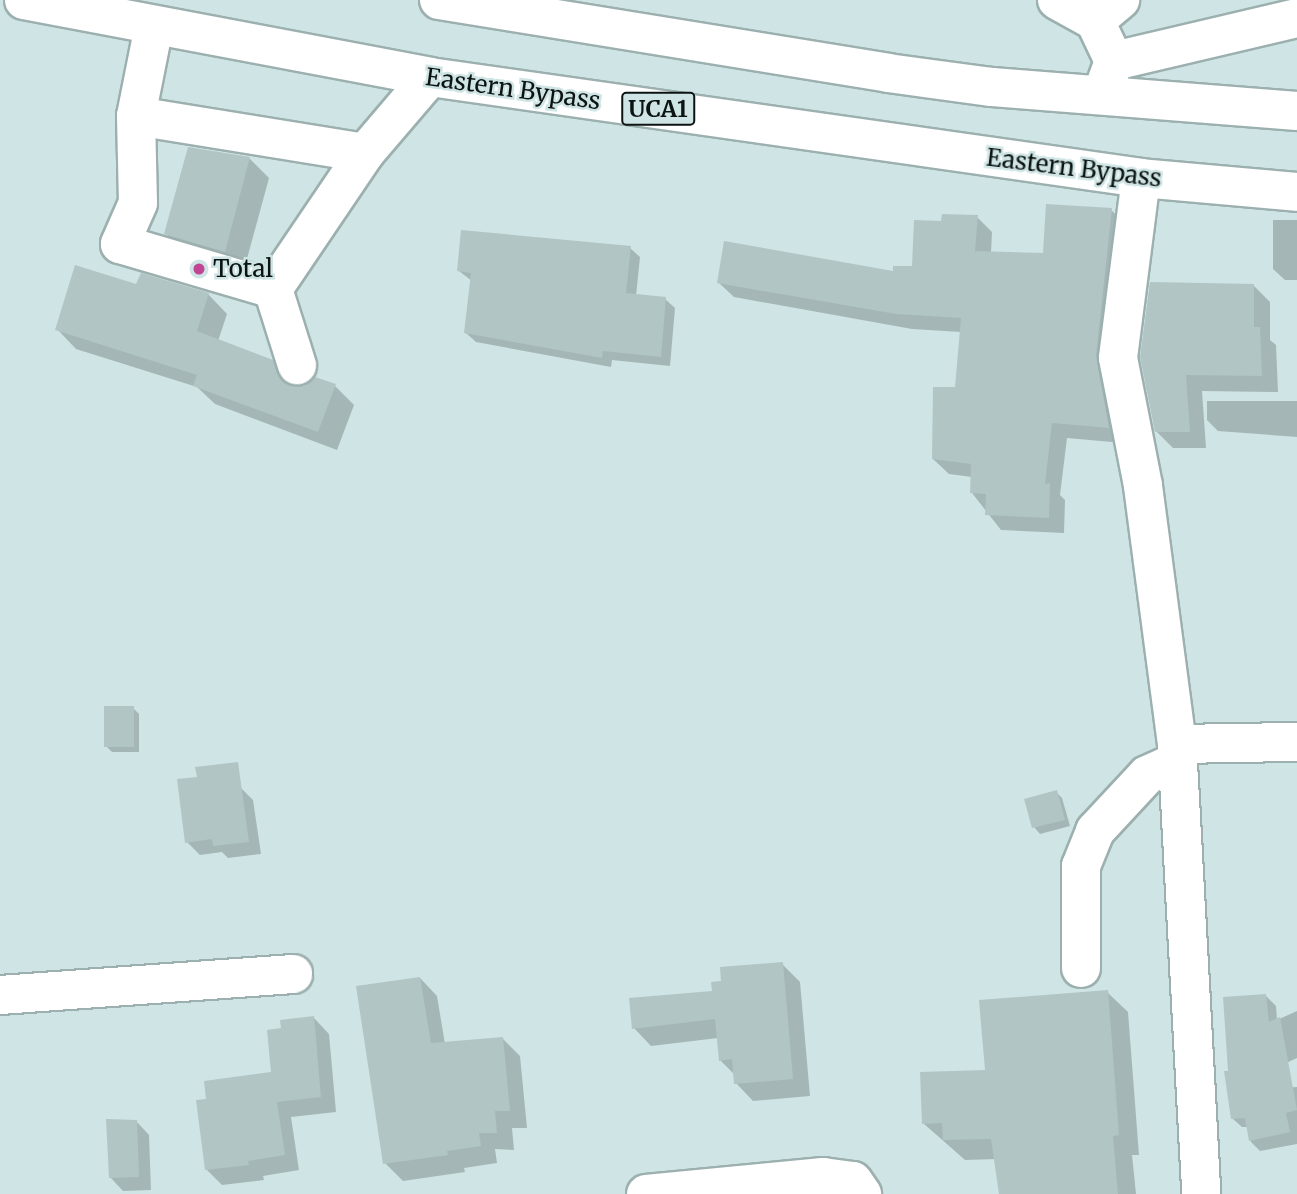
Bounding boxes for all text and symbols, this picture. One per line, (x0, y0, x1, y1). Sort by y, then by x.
street label: Eastern Bypass (424, 62, 602, 116)
road number: UCA1 (621, 90, 695, 128)
street label: Eastern Bypass (985, 143, 1163, 193)
place label: Total (213, 255, 273, 283)
marker: Total (191, 261, 207, 277)

